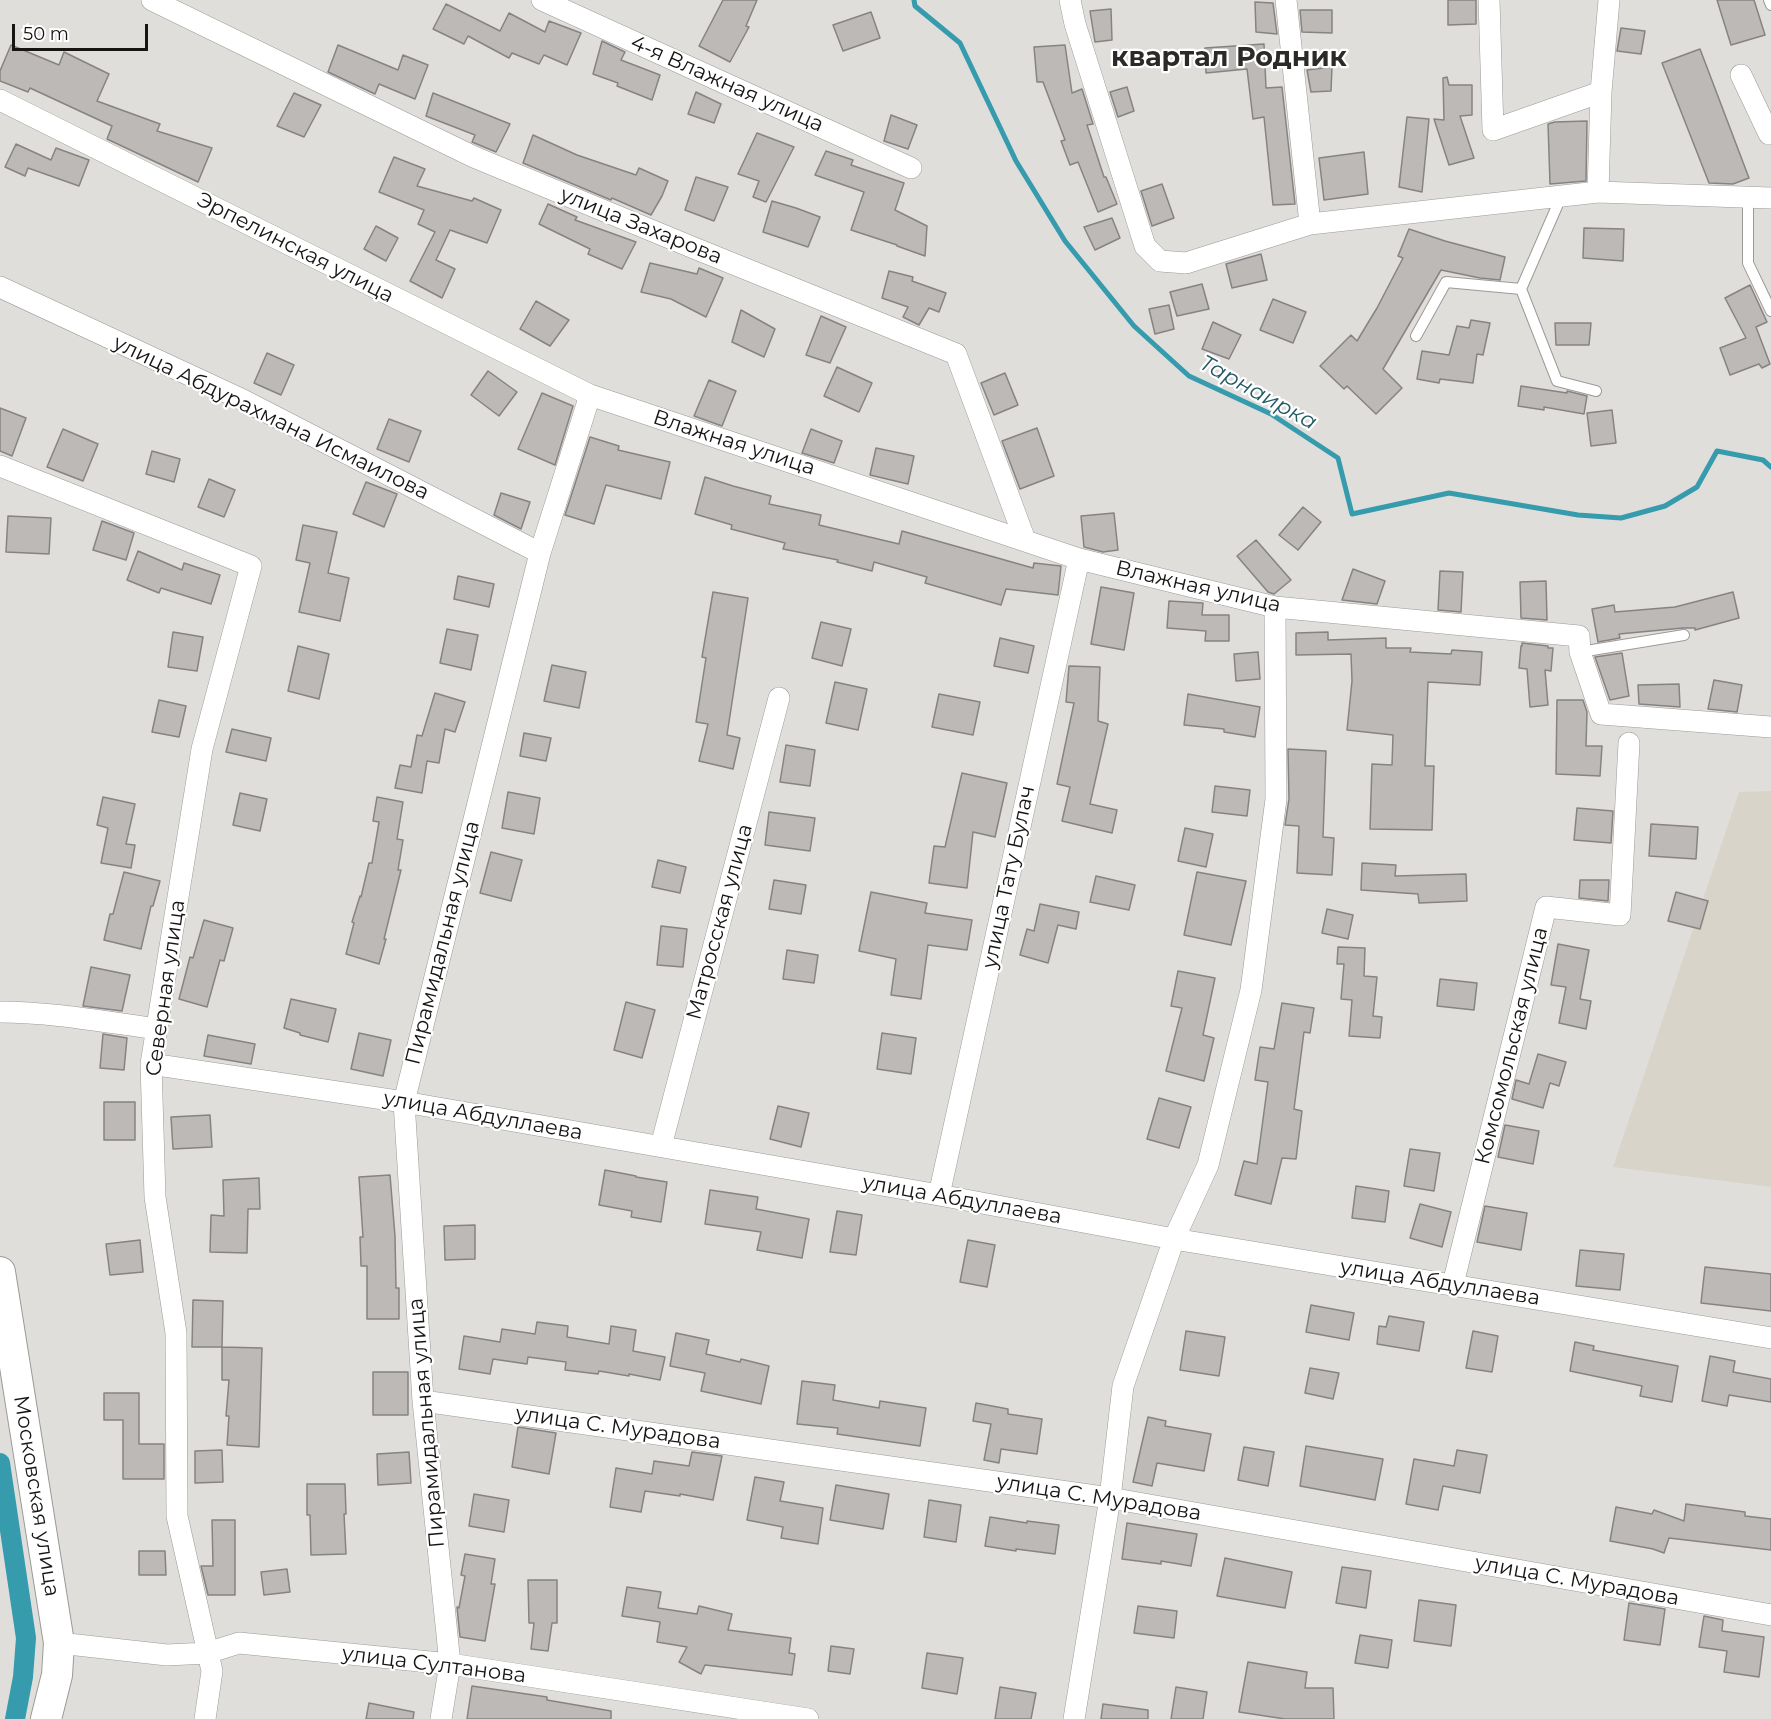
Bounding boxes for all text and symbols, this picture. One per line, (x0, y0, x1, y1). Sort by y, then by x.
scale bar (15, 12, 152, 50)
text: 50 m (23, 23, 69, 45)
street label: 4-я Влажная улица (627, 30, 827, 138)
district label: квартал Родник (1111, 42, 1347, 74)
street label: улица Захарова (556, 182, 726, 270)
street label: Эрпелинская улица (192, 187, 398, 309)
street label: улица Абдурахмана Исмаилова (109, 330, 433, 506)
water label: Тарнаирка (1195, 350, 1321, 436)
street label: Влажная улица (650, 405, 818, 481)
street label: Влажная улица (1113, 556, 1283, 618)
street label: улица Тату Булач (977, 783, 1041, 971)
street label: Пирамидальная улица (400, 818, 486, 1068)
street label: Матросская улица (682, 821, 758, 1023)
street label: Северная улица (141, 898, 191, 1078)
street label: Комсомольская улица (1470, 925, 1554, 1167)
street label: улица Абдуллаева (381, 1086, 585, 1146)
street label: улица Абдуллаева (860, 1170, 1064, 1230)
street label: улица Абдуллаева (1338, 1255, 1542, 1311)
street label: Пирамидальная улица (404, 1297, 450, 1549)
street label: Московская улица (8, 1394, 64, 1598)
street label: улица С. Мурадова (514, 1401, 722, 1455)
street label: улица С. Мурадова (995, 1469, 1203, 1527)
street label: улица С. Мурадова (1473, 1551, 1681, 1611)
street label: улица Султанова (340, 1641, 528, 1689)

